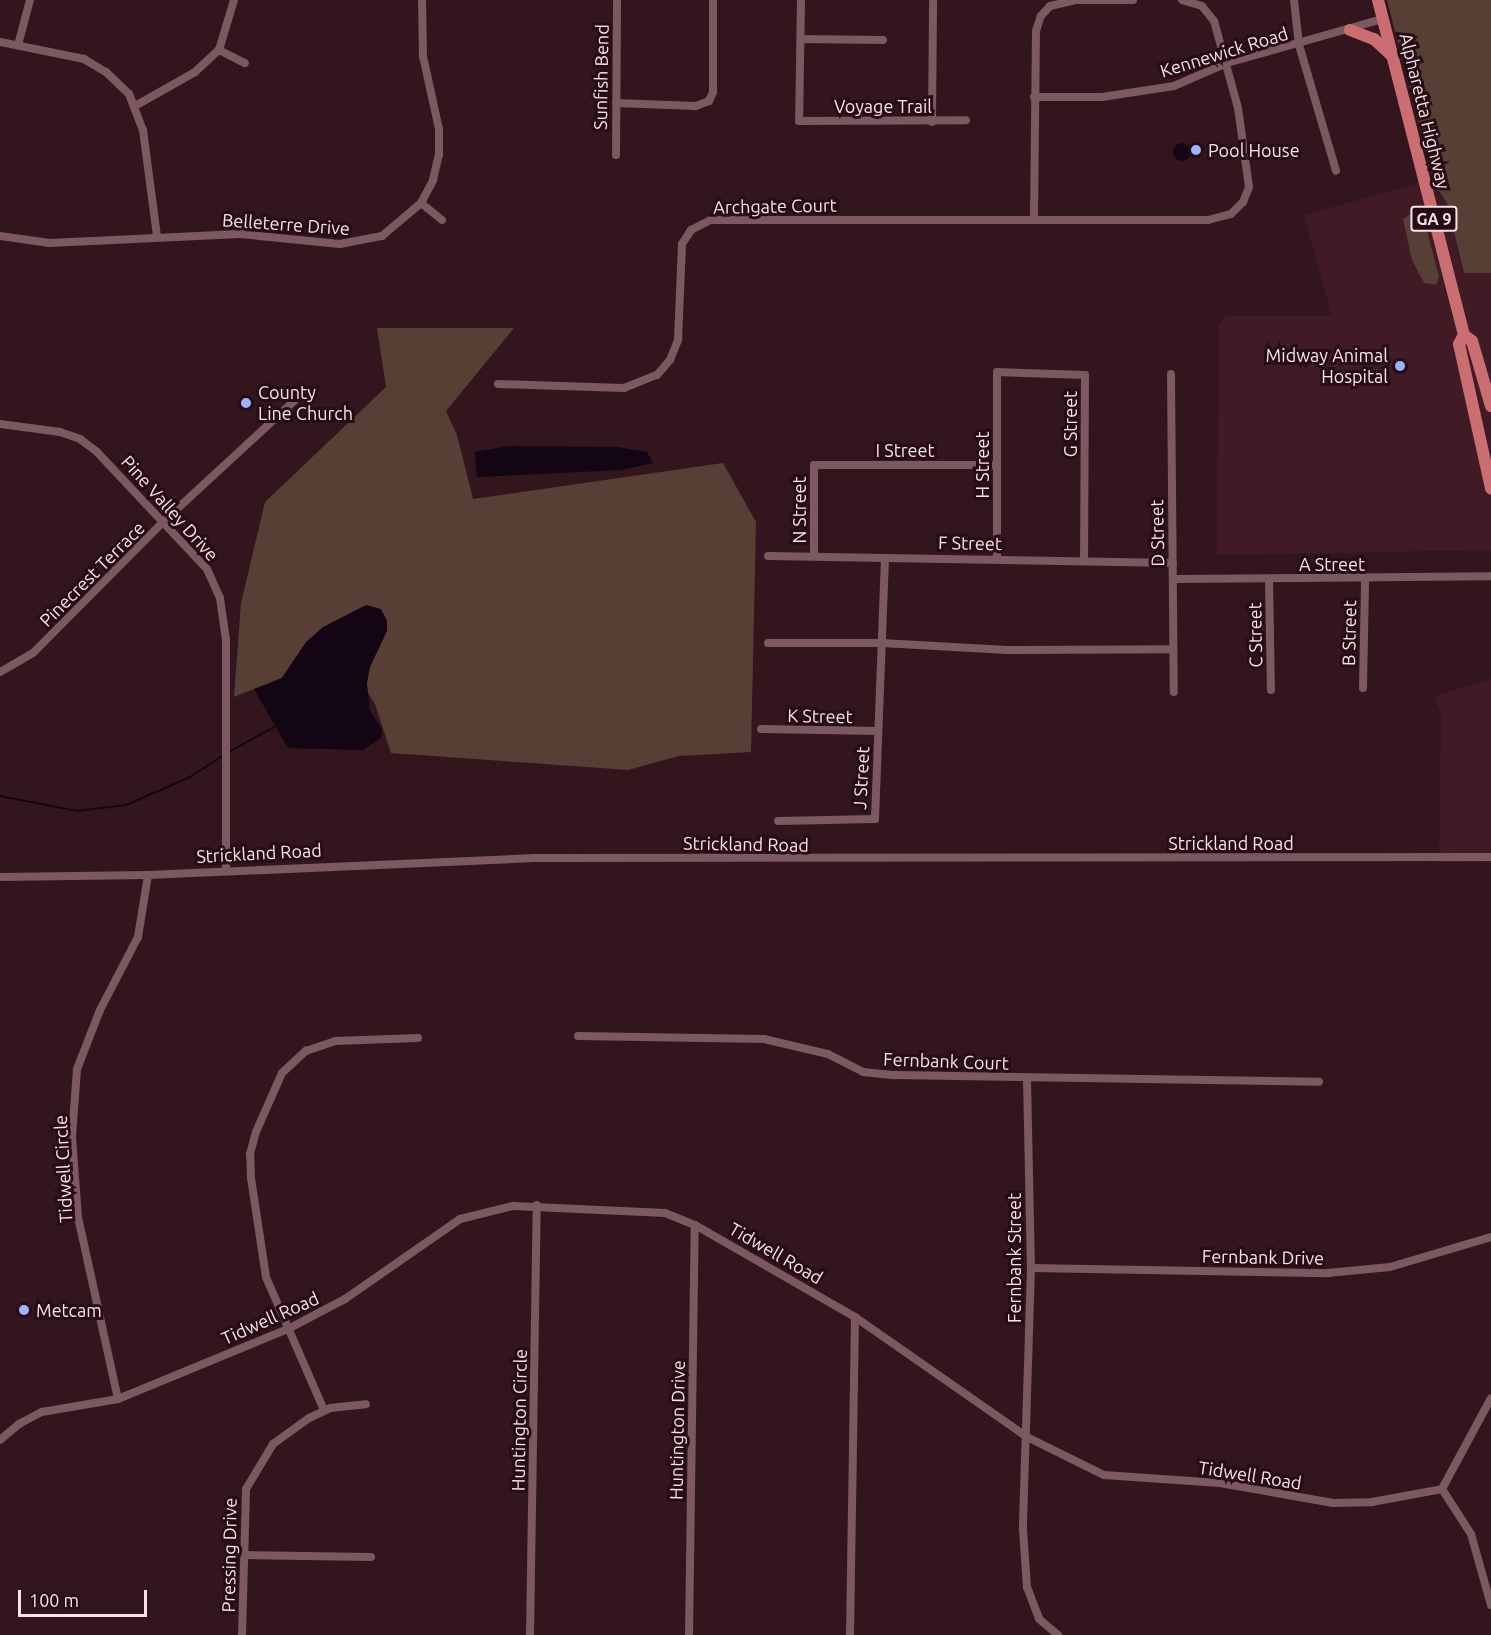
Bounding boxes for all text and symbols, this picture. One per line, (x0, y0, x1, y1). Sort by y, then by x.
street label: Kennewick Road (1157, 22, 1291, 82)
street label: Sunfish Bend (589, 24, 613, 130)
street label: Alpharetta Highway (1395, 31, 1455, 191)
street label: Voyage Trail (834, 95, 932, 117)
place label: Pool House (1208, 139, 1300, 161)
marker: Pool House (1189, 143, 1203, 157)
street label: Archgate Court (713, 194, 837, 218)
road number: GA 9 (1410, 206, 1458, 232)
street label: Belleterre Drive (221, 209, 351, 239)
place label: Midway Animal Hospital (1266, 345, 1388, 388)
marker: Midway Animal Hospital (1393, 359, 1407, 373)
place label: County Line Church (258, 382, 353, 424)
street label: G Street (1059, 391, 1081, 457)
marker: County Line Church (239, 396, 253, 410)
street label: H Street (971, 432, 993, 498)
street label: I Street (876, 439, 934, 461)
street label: Pine Valley Drive (117, 451, 223, 565)
street label: N Street (788, 476, 810, 544)
street label: D Street (1146, 499, 1168, 567)
street label: Pinecrest Terrace (35, 517, 149, 631)
street label: F Street (938, 532, 1002, 554)
street label: A Street (1299, 553, 1365, 575)
street label: B Street (1338, 600, 1360, 666)
street label: C Street (1244, 602, 1266, 668)
street label: K Street (787, 705, 853, 727)
street label: J Street (849, 746, 873, 810)
street label: Strickland Road (683, 832, 809, 856)
street label: Strickland Road (1168, 832, 1294, 854)
street label: Strickland Road (196, 839, 322, 867)
street label: Fernbank Court (883, 1048, 1009, 1074)
street label: Tidwell Circle (49, 1115, 77, 1223)
street label: Fernbank Street (1003, 1193, 1025, 1323)
street label: Tidwell Road (725, 1218, 827, 1288)
street label: Fernbank Drive (1202, 1245, 1324, 1269)
street label: Tidwell Road (218, 1287, 322, 1349)
place label: Metcam (36, 1299, 102, 1321)
marker: Metcam (17, 1303, 31, 1317)
street label: Huntington Circle (507, 1349, 531, 1491)
street label: Huntington Drive (665, 1360, 689, 1500)
street label: Tidwell Road (1197, 1456, 1303, 1494)
street label: Pressing Drive (217, 1497, 241, 1613)
scale bar (21, 1578, 150, 1616)
text: 100 m (29, 1590, 79, 1610)

